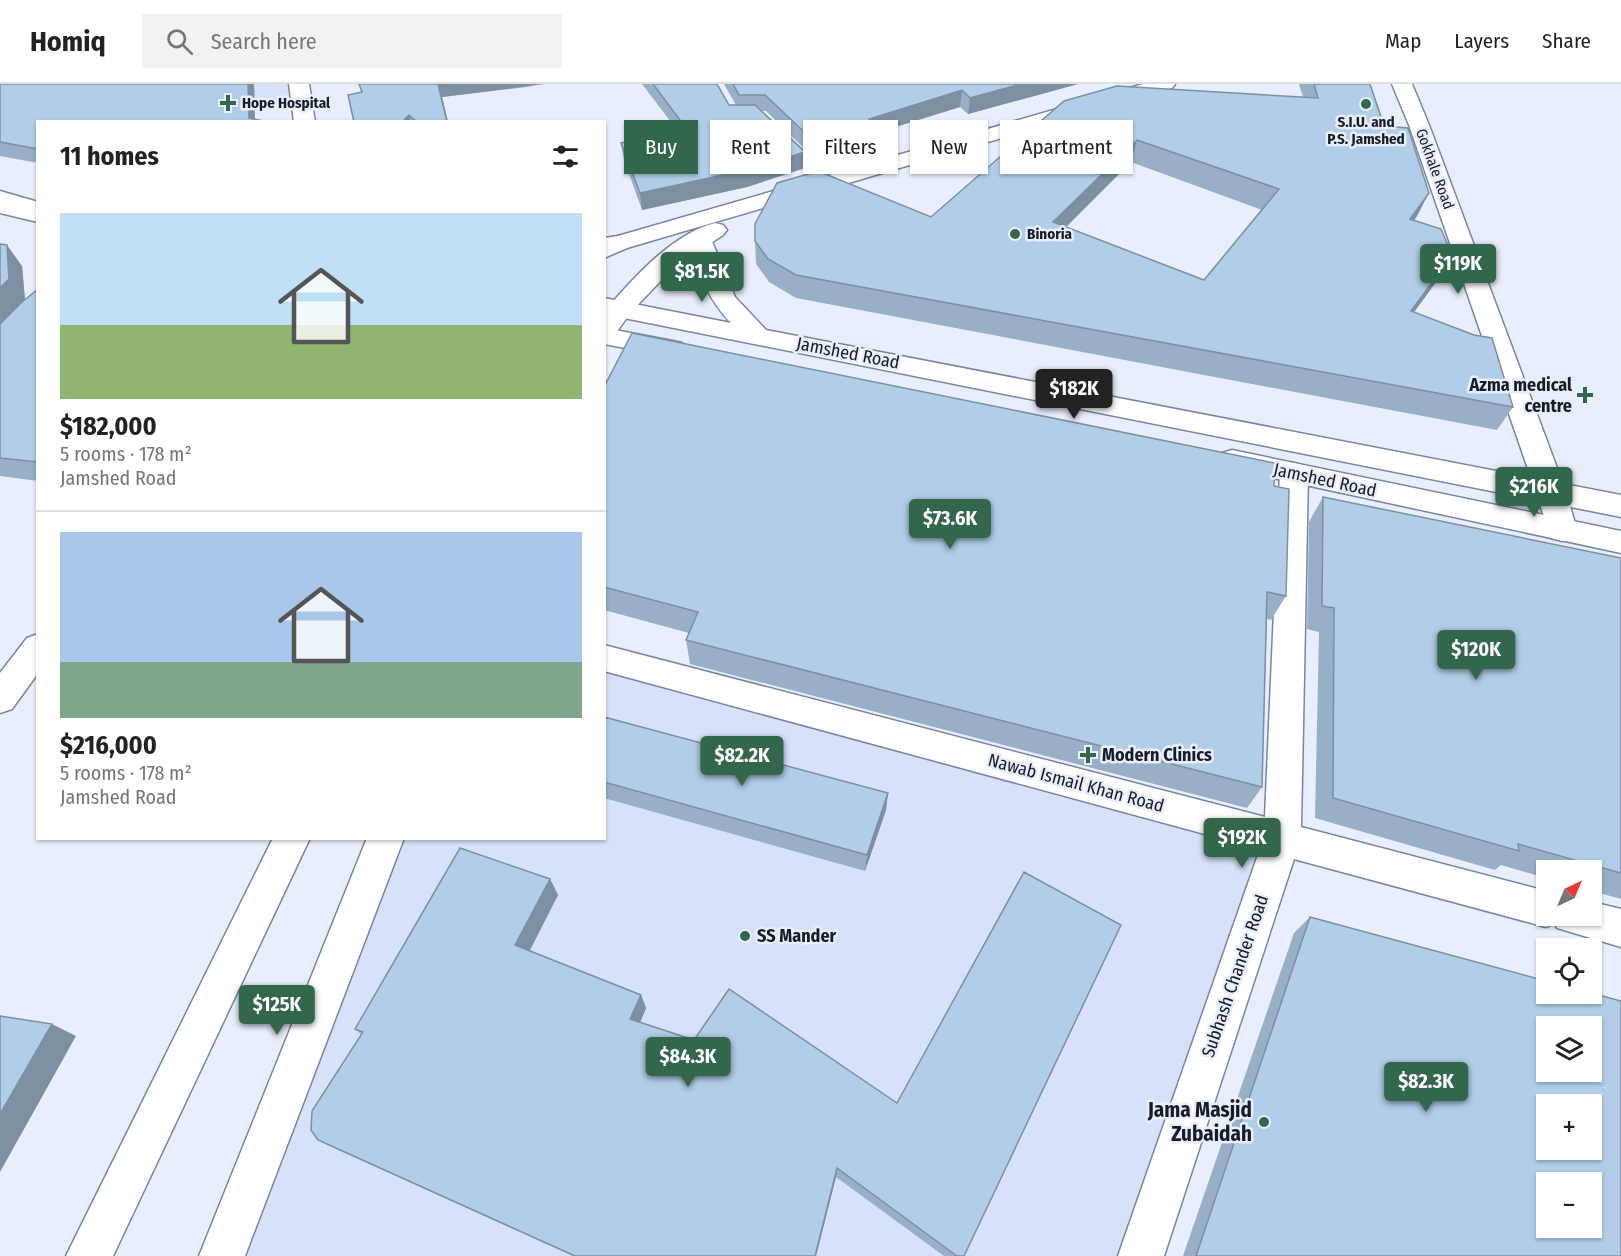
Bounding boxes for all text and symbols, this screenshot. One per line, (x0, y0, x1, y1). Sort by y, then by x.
search box (142, 14, 562, 68)
text: Homiq (30, 25, 106, 58)
icon: search (163, 25, 196, 58)
text: Search here (211, 28, 317, 55)
text: Map (1385, 28, 1421, 54)
text: Layers (1454, 28, 1509, 54)
text: Share (1542, 28, 1591, 54)
marker: Hope Hospital (219, 94, 237, 112)
place label: Hope Hospital (242, 94, 331, 112)
marker: S.I.U. and P.S. Jamshed (1359, 97, 1373, 111)
place label: S.I.U. and P.S. Jamshed (1327, 113, 1405, 148)
chip: Buy (624, 120, 698, 174)
chip: Rent (710, 120, 791, 174)
chip: Filters (803, 120, 898, 174)
chip: New (910, 120, 988, 174)
chip: Apartment (1000, 120, 1133, 174)
street label: Gokhale Road (1412, 126, 1458, 212)
icon: filters (549, 140, 582, 173)
text: 11 homes (60, 141, 159, 172)
place label: Binoria (1027, 225, 1073, 243)
marker: Binoria (1008, 227, 1022, 241)
pin: $119K (1416, 244, 1500, 295)
text: $119K (1434, 251, 1482, 275)
icon: home (267, 252, 375, 360)
pin: $81.5K (653, 252, 751, 303)
text: $81.5K (675, 259, 729, 283)
street label: Jamshed Road (794, 332, 902, 374)
pin: $182K (1032, 369, 1116, 420)
place label: Azma medical centre (1469, 374, 1572, 417)
text: $182K (1049, 376, 1099, 400)
marker: Azma medical centre (1576, 386, 1594, 404)
text: $182,000 (60, 411, 157, 442)
text: 5 rooms · 178 m² (60, 442, 192, 466)
street label: Jamshed Road (1271, 458, 1379, 502)
text: Jamshed Road (60, 466, 176, 490)
pin: $216K (1492, 467, 1576, 518)
text: $216K (1509, 474, 1559, 498)
pin: $73.6K (901, 499, 999, 550)
text: $73.6K (923, 506, 977, 530)
icon: home (267, 571, 375, 679)
pin: $120K (1434, 630, 1518, 681)
text: $120K (1451, 637, 1501, 661)
text: $216,000 (60, 730, 157, 761)
pin: $82.2K (693, 736, 791, 787)
text: $82.2K (714, 743, 770, 767)
place label: Modern Clinics (1102, 744, 1212, 766)
marker: Modern Clinics (1079, 746, 1097, 764)
street label: Nawab Ismail Khan Road (986, 749, 1166, 817)
text: 5 rooms · 178 m² (60, 761, 192, 785)
text: Jamshed Road (60, 785, 176, 809)
pin: $192K (1200, 818, 1284, 869)
text: $192K (1218, 825, 1266, 849)
north arrow (1536, 860, 1602, 926)
map controls (1536, 860, 1602, 1238)
street label: Subhash Chander Road (1197, 892, 1273, 1060)
place label: SS Mander (757, 925, 837, 947)
marker: SS Mander (738, 929, 752, 943)
button: locate (1536, 938, 1602, 1004)
pin: $125K (235, 985, 319, 1036)
text: $125K (253, 992, 301, 1016)
button: layers (1536, 1016, 1602, 1082)
pin: $84.3K (639, 1037, 737, 1088)
text: $84.3K (660, 1044, 716, 1068)
pin: $82.3K (1377, 1062, 1475, 1113)
text: $82.3K (1398, 1069, 1454, 1093)
button: + (1536, 1094, 1602, 1160)
place label: Jama Masjid Zubaidah (1147, 1097, 1252, 1147)
marker: Jama Masjid Zubaidah (1257, 1115, 1271, 1129)
button: − (1536, 1172, 1602, 1238)

